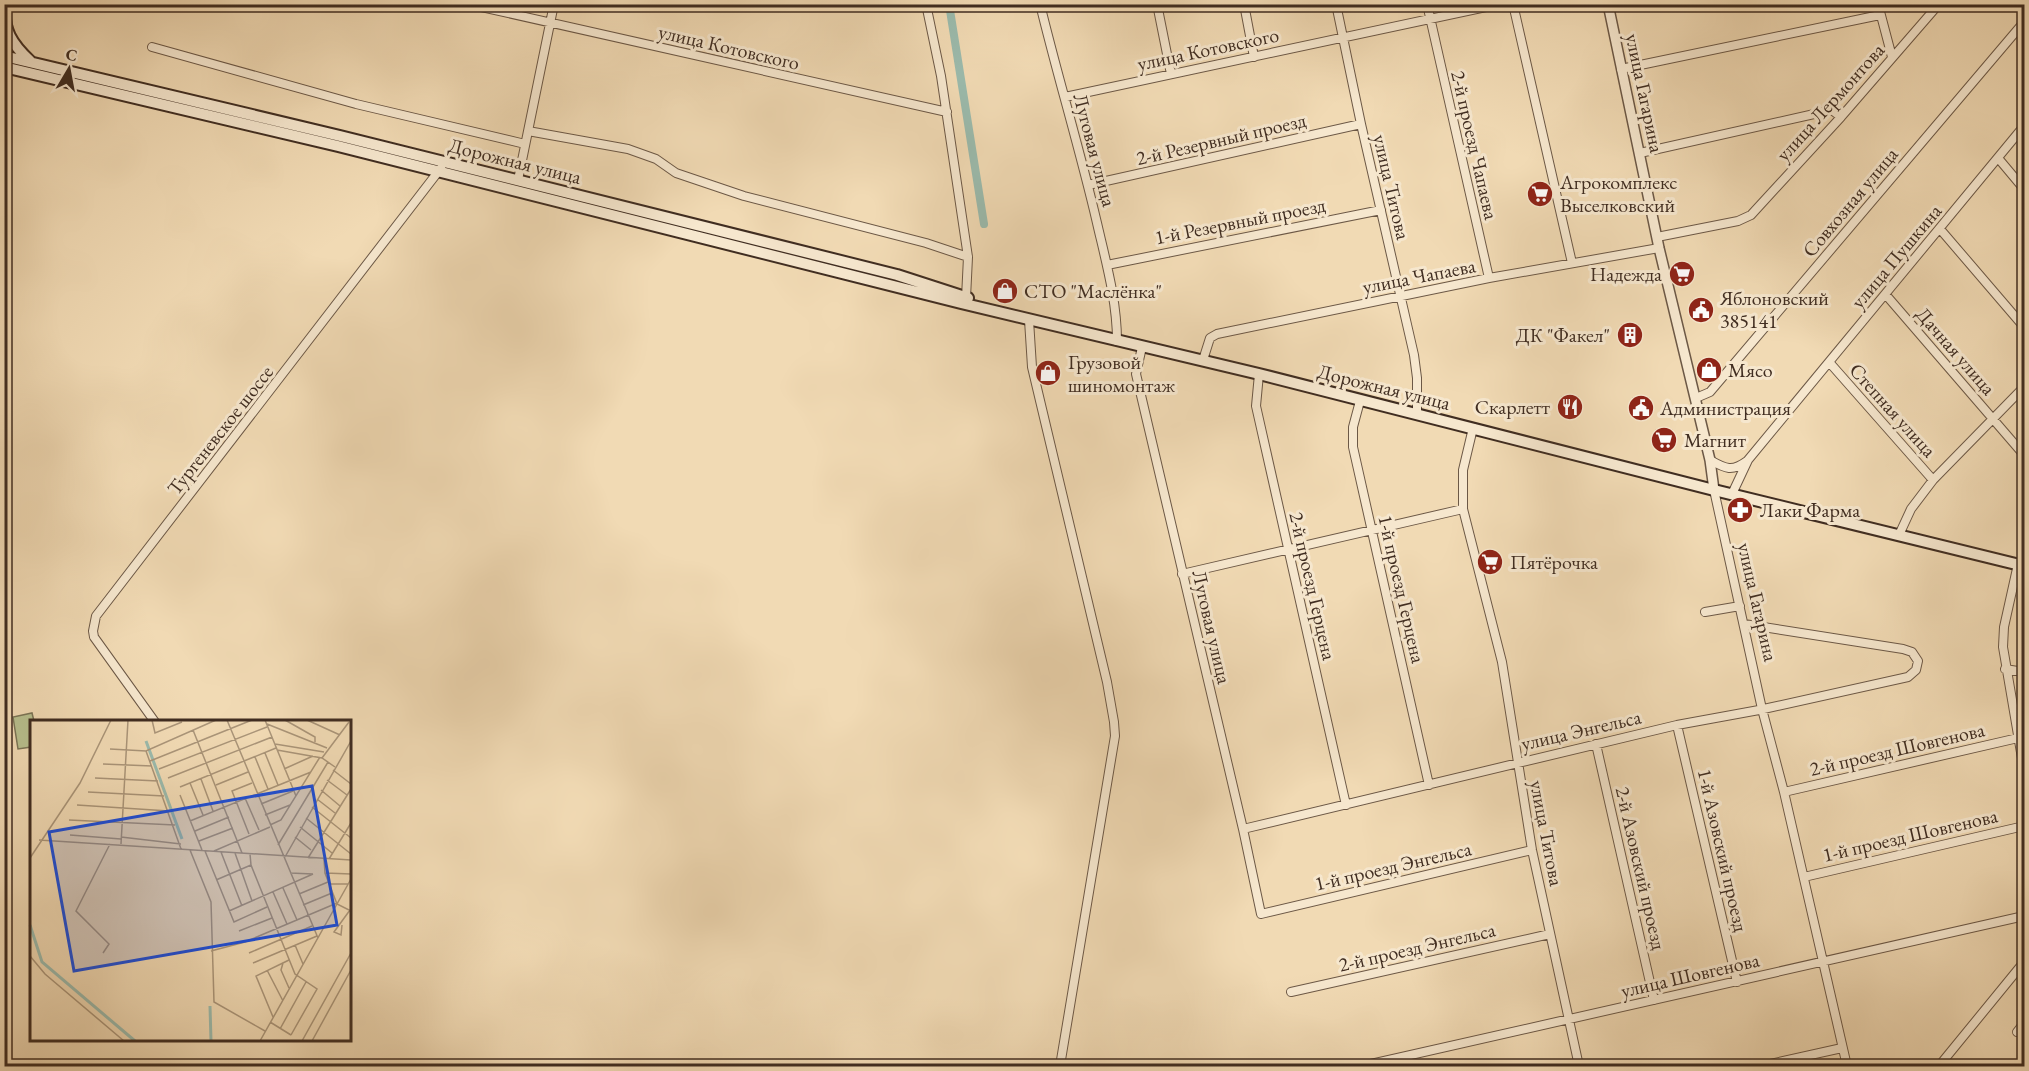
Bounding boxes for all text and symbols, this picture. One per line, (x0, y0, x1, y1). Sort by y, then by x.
street label: улица Котовского (656, 18, 802, 76)
street label: улица Котовского (1135, 21, 1281, 77)
street label: улица Гагарина (1620, 31, 1670, 155)
street label: улица Лермонтова (1770, 37, 1890, 167)
north arrow (39, 39, 99, 99)
text: С (64, 43, 79, 66)
street label: 2-й проезд Чапаева (1445, 68, 1505, 222)
street label: Луговая улица (1067, 91, 1123, 209)
street label: 2-й Резервный проезд (1134, 107, 1308, 171)
street label: Дорожная улица (446, 132, 584, 190)
street label: улица Титова (1367, 132, 1417, 242)
street label: Совхозная улица (1796, 142, 1904, 262)
place label: Агрокомплекс Выселковский (1559, 169, 1677, 218)
supermarket icon: Агрокомплекс Выселковский (1525, 179, 1555, 209)
street label: 1-й Резервный проезд (1152, 192, 1328, 250)
street label: улица Пушкина (1845, 198, 1947, 314)
street label: улица Чапаева (1360, 252, 1478, 300)
supermarket icon: Надежда (1667, 259, 1697, 289)
place label: Надежда (1590, 261, 1662, 287)
shop icon: СТО "Маслёнка" (990, 276, 1020, 306)
place label: СТО "Маслёнка" (1024, 278, 1162, 304)
place label: Яблоновский 385141 (1719, 285, 1829, 334)
public building icon: Яблоновский 385141 (1686, 295, 1716, 325)
street label: Дачная улица (1911, 301, 2001, 401)
building icon: ДК "Факел" (1615, 320, 1645, 350)
place label: ДК "Факел" (1516, 322, 1610, 348)
place label: Грузовой шиномонтаж (1068, 349, 1175, 398)
shop icon: Мясо (1694, 355, 1724, 385)
place label: Мясо (1728, 357, 1773, 383)
street label: Степная улица (1844, 357, 1942, 463)
shop icon: Грузовой шиномонтаж (1033, 358, 1063, 388)
street label: Дорожная улица (1315, 358, 1453, 416)
street label: Тургеневское шоссе (161, 360, 279, 500)
restaurant icon: Скарлетт (1555, 392, 1585, 422)
public building icon: Администрация (1626, 393, 1656, 423)
place label: Скарлетт (1475, 394, 1550, 420)
place label: Администрация (1659, 395, 1791, 421)
supermarket icon: Магнит (1649, 425, 1679, 455)
place label: Магнит (1684, 427, 1746, 453)
pharmacy icon: Лаки Фарма (1725, 495, 1755, 525)
place label: Лаки Фарма (1760, 497, 1860, 523)
street label: 2-й проезд Герцена (1283, 509, 1343, 663)
street label: 1-й проезд Герцена (1372, 512, 1432, 666)
street label: улица Гагарина (1732, 540, 1784, 664)
supermarket icon: Пятёрочка (1475, 547, 1505, 577)
place label: Пятёрочка (1510, 549, 1598, 575)
street label: Луговая улица (1186, 568, 1238, 686)
street label: улица Энгельса (1518, 704, 1644, 756)
street label: 2-й проезд Шовгенова (1807, 716, 1987, 782)
inset map (30, 720, 351, 1041)
street label: 1-й Азовский проезд (1692, 766, 1754, 934)
street label: улица Титова (1524, 778, 1570, 888)
street label: 2-й Азовский проезд (1610, 784, 1672, 952)
street label: 1-й проезд Шовгенова (1820, 802, 2000, 868)
street label: 1-й проезд Энгельса (1312, 835, 1474, 897)
street label: 2-й проезд Энгельса (1336, 916, 1498, 978)
street label: улица Шовгенова (1618, 946, 1762, 1004)

